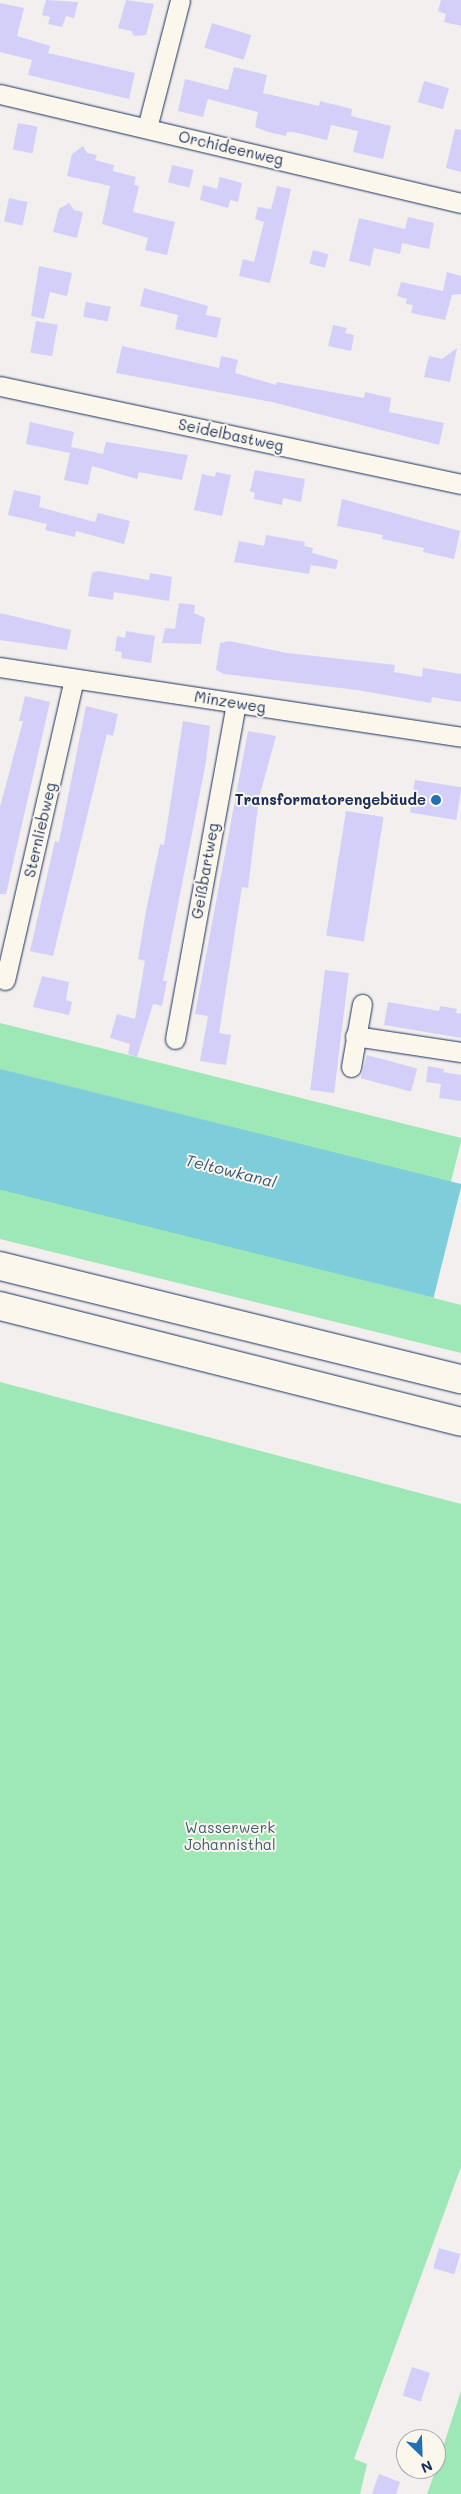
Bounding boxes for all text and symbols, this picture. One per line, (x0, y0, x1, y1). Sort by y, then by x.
street label: Orchideenweg (177, 127, 285, 169)
street label: Seidelbastweg (177, 415, 285, 455)
street label: Minzeweg (193, 687, 267, 717)
street label: Sternliebweg (20, 781, 60, 879)
place label: Transformatorengebäude (235, 791, 426, 809)
marker: Transformatorengebäude (430, 794, 442, 806)
street label: Geißbartweg (188, 822, 222, 920)
water label: Teltowkanal (184, 1150, 278, 1192)
park label: Wasserwerk Johannisthal (184, 1818, 276, 1853)
north arrow (396, 2429, 446, 2479)
text: N (418, 2456, 436, 2478)

